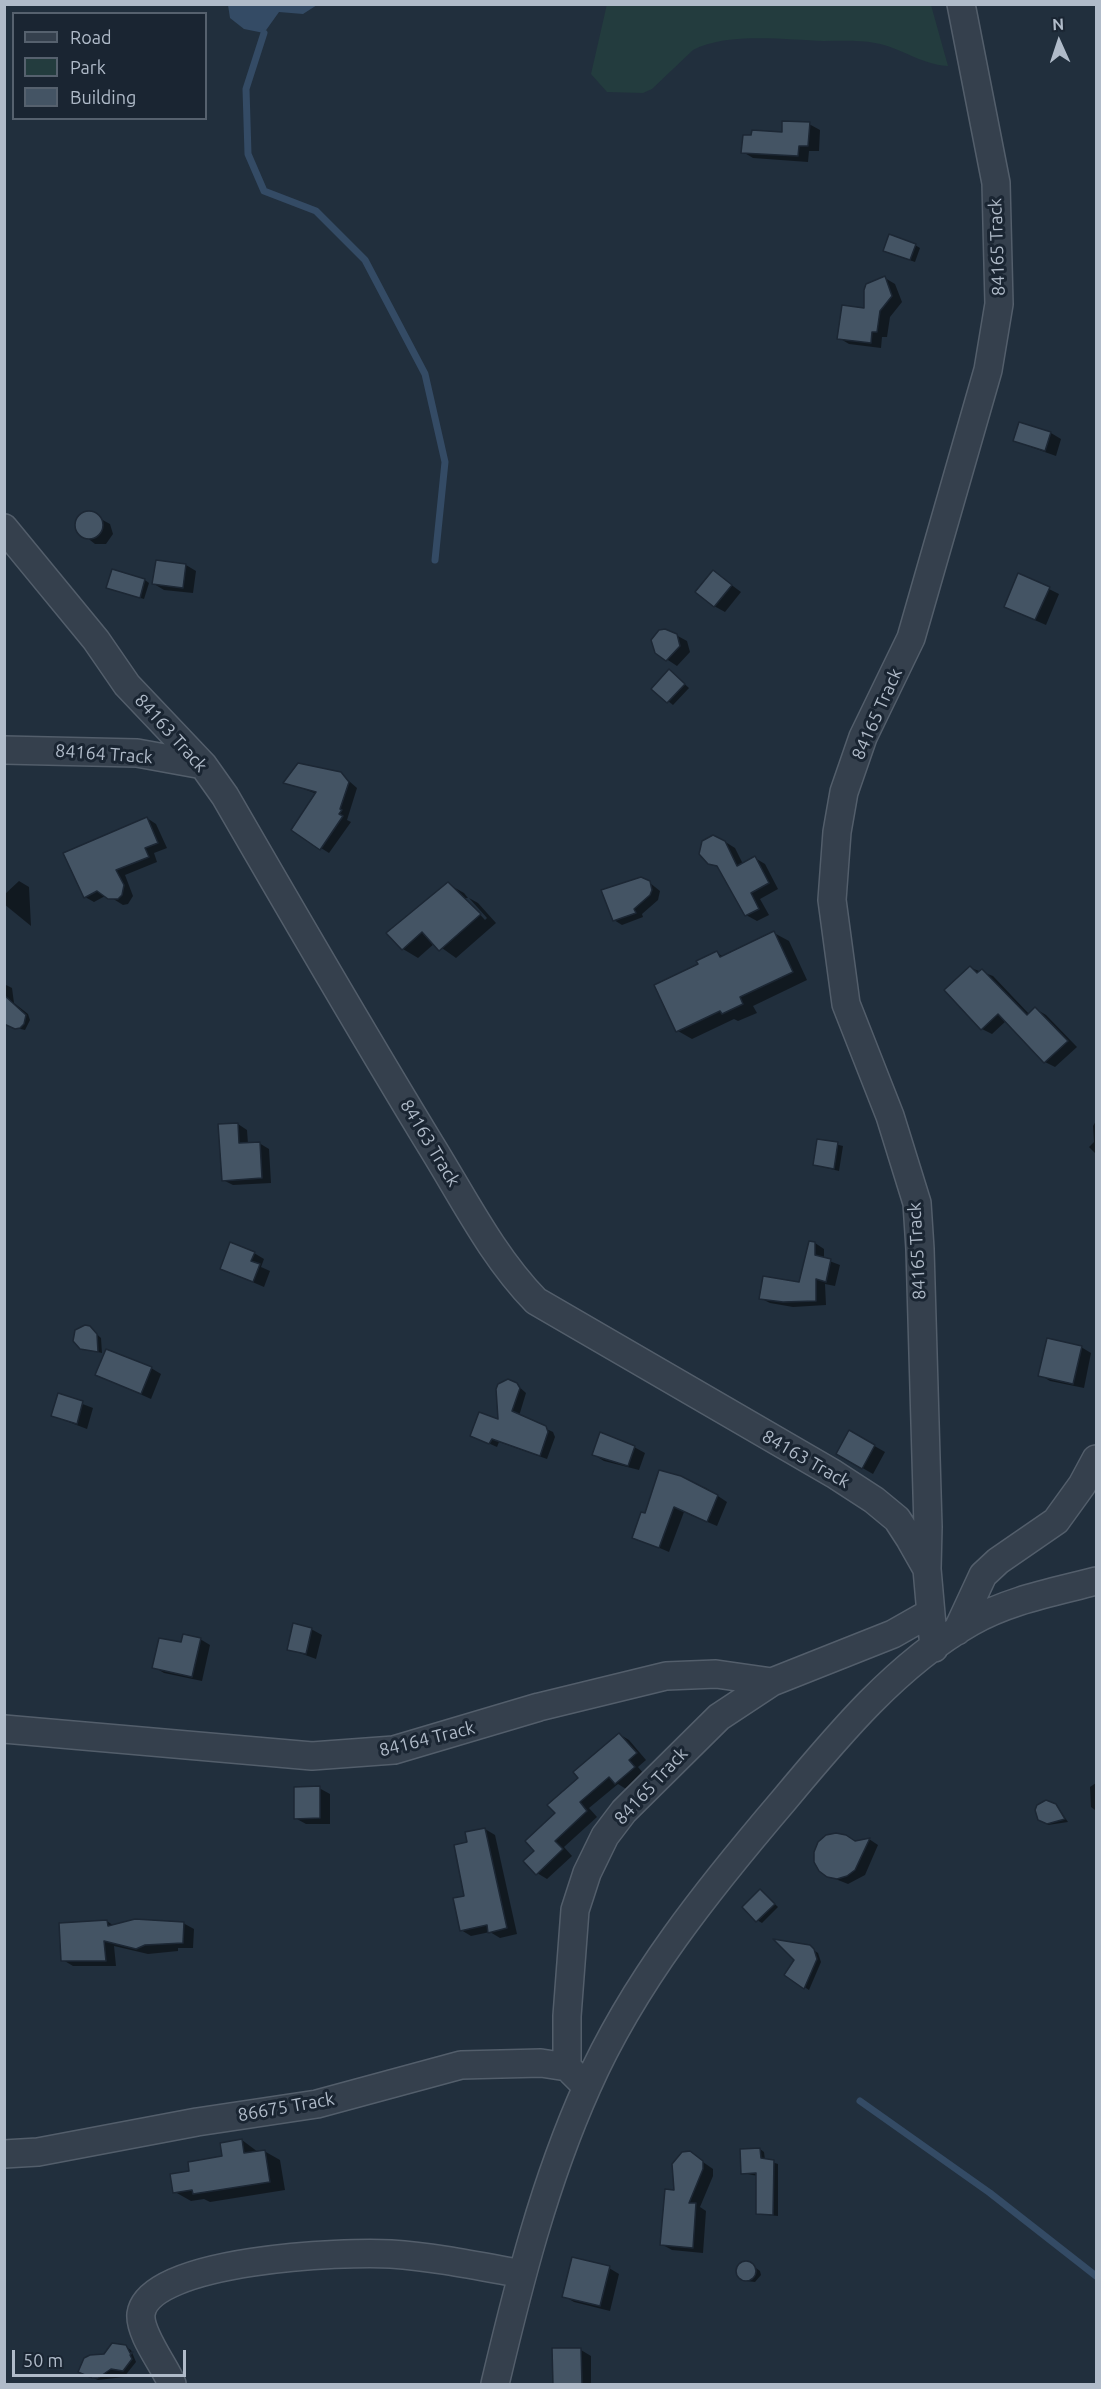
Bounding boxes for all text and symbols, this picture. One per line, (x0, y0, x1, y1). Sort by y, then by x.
legend (12, 12, 207, 120)
north arrow (1029, 12, 1089, 72)
text: N (1052, 15, 1064, 33)
text: Road (70, 27, 112, 47)
text: Park (70, 57, 106, 77)
text: Building (70, 87, 136, 107)
street label: 84165 Track (985, 198, 1009, 296)
street label: 84165 Track (847, 665, 907, 763)
street label: 84163 Track (130, 689, 212, 777)
street label: 84164 Track (54, 740, 154, 768)
street label: 84163 Track (396, 1096, 464, 1190)
street label: 84165 Track (904, 1202, 930, 1300)
street label: 84163 Track (758, 1425, 854, 1493)
street label: 84164 Track (377, 1717, 477, 1761)
street label: 84165 Track (610, 1743, 692, 1829)
street label: 86675 Track (236, 2088, 336, 2126)
scale bar (15, 2338, 189, 2376)
text: 50 m (23, 2350, 63, 2370)

